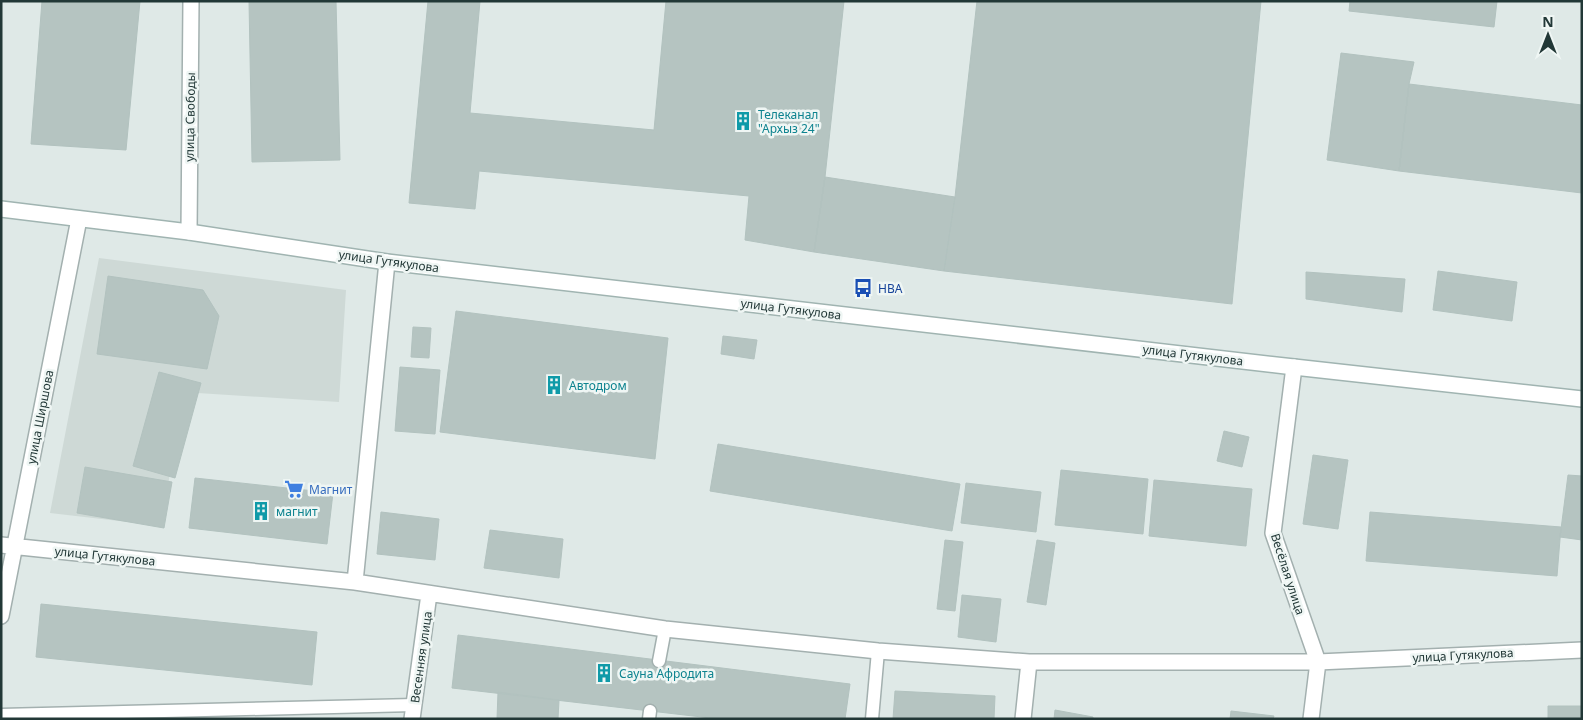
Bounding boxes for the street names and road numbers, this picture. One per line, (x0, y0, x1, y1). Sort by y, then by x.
street label: улица Свободы (181, 72, 199, 162)
street label: улица Гутякулова (338, 246, 440, 276)
street label: улица Гутякулова (740, 294, 842, 324)
street label: улица Гутякулова (1142, 340, 1244, 370)
street label: улица Ширшова (23, 368, 57, 466)
street label: Весёлая улица (1267, 531, 1309, 617)
street label: улица Гутякулова (54, 542, 156, 570)
street label: Весенняя улица (406, 610, 436, 704)
street label: улица Гутякулова (1412, 644, 1514, 666)

